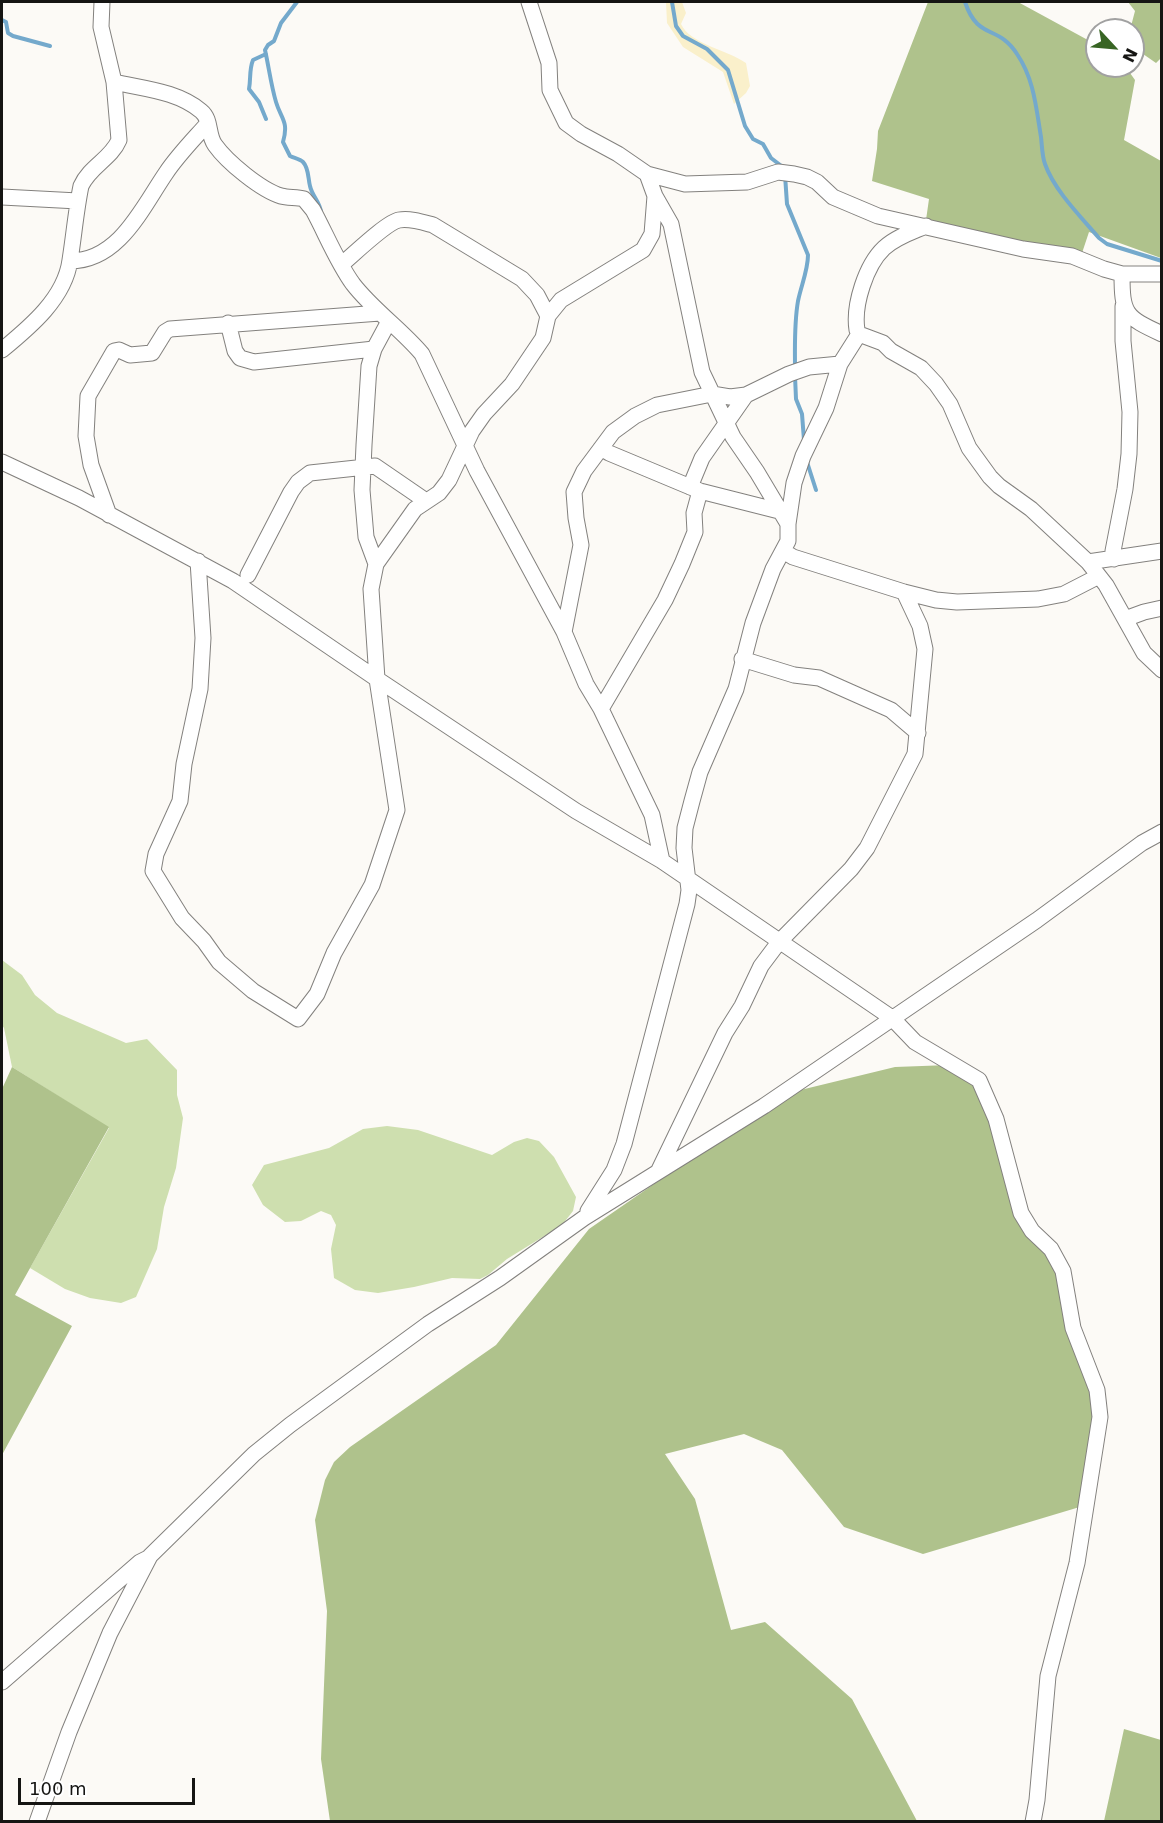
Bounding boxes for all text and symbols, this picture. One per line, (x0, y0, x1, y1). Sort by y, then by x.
north arrow (1085, 18, 1145, 78)
text: N (1118, 45, 1141, 65)
scale bar (21, 1766, 198, 1804)
text: 100 m (29, 1778, 87, 1799)

